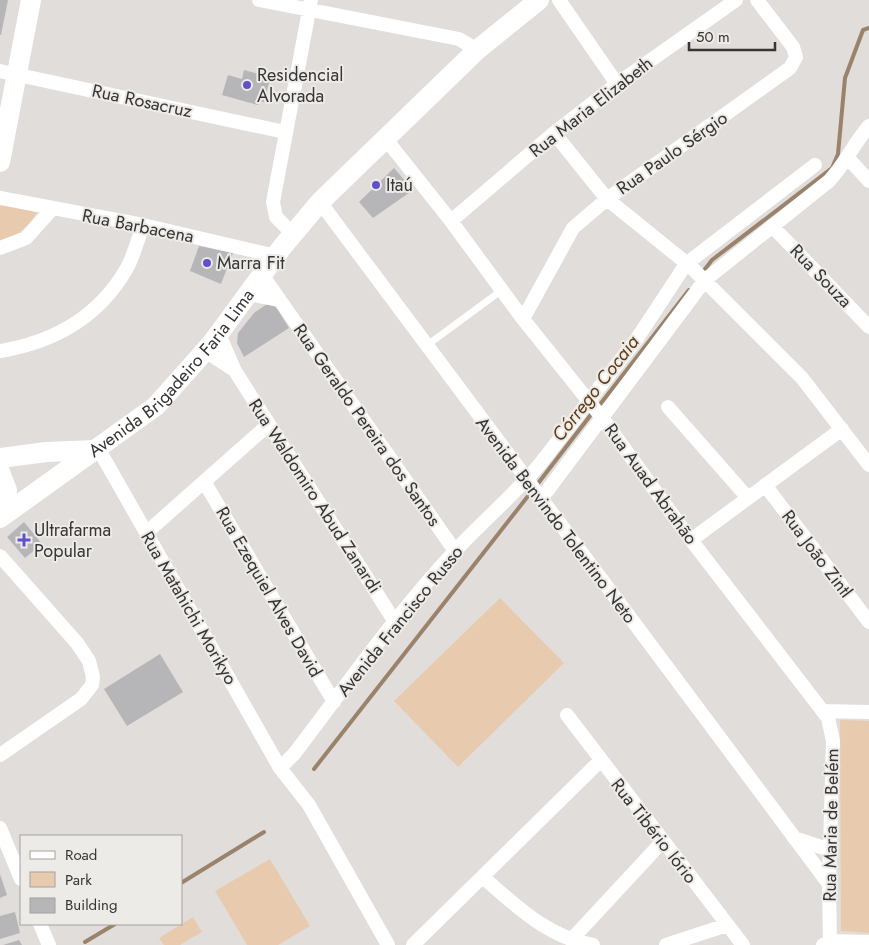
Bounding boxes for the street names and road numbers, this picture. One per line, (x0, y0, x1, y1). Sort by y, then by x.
street label: Rua Maria Elizabeth (524, 50, 658, 164)
street label: Rua Rosacruz (89, 78, 195, 124)
street label: Rua Paulo Sérgio (611, 105, 733, 201)
street label: Rua Barbacena (80, 202, 196, 250)
street label: Rua Souza (784, 238, 858, 314)
street label: Avenida Brigadeiro Faria Lima (83, 283, 260, 464)
street label: Rua Geraldo Pereira dos Santos (287, 318, 447, 532)
street label: Rua Waldomiro Abud Zanardi (242, 394, 388, 598)
street label: Avenida Benvindo Tolentino Neto (470, 411, 643, 629)
street label: Rua Auad Abrahão (598, 418, 704, 550)
street label: Rua Ezequiel Alves David (209, 502, 329, 682)
street label: Rua João Zintl (775, 505, 859, 603)
street label: Rua Matahichi Morikyo (134, 527, 244, 690)
street label: Avenida Francisco Russo (331, 540, 469, 702)
street label: Rua Maria de Belém (817, 748, 845, 902)
street label: Rua Tibério Iório (605, 773, 703, 889)

